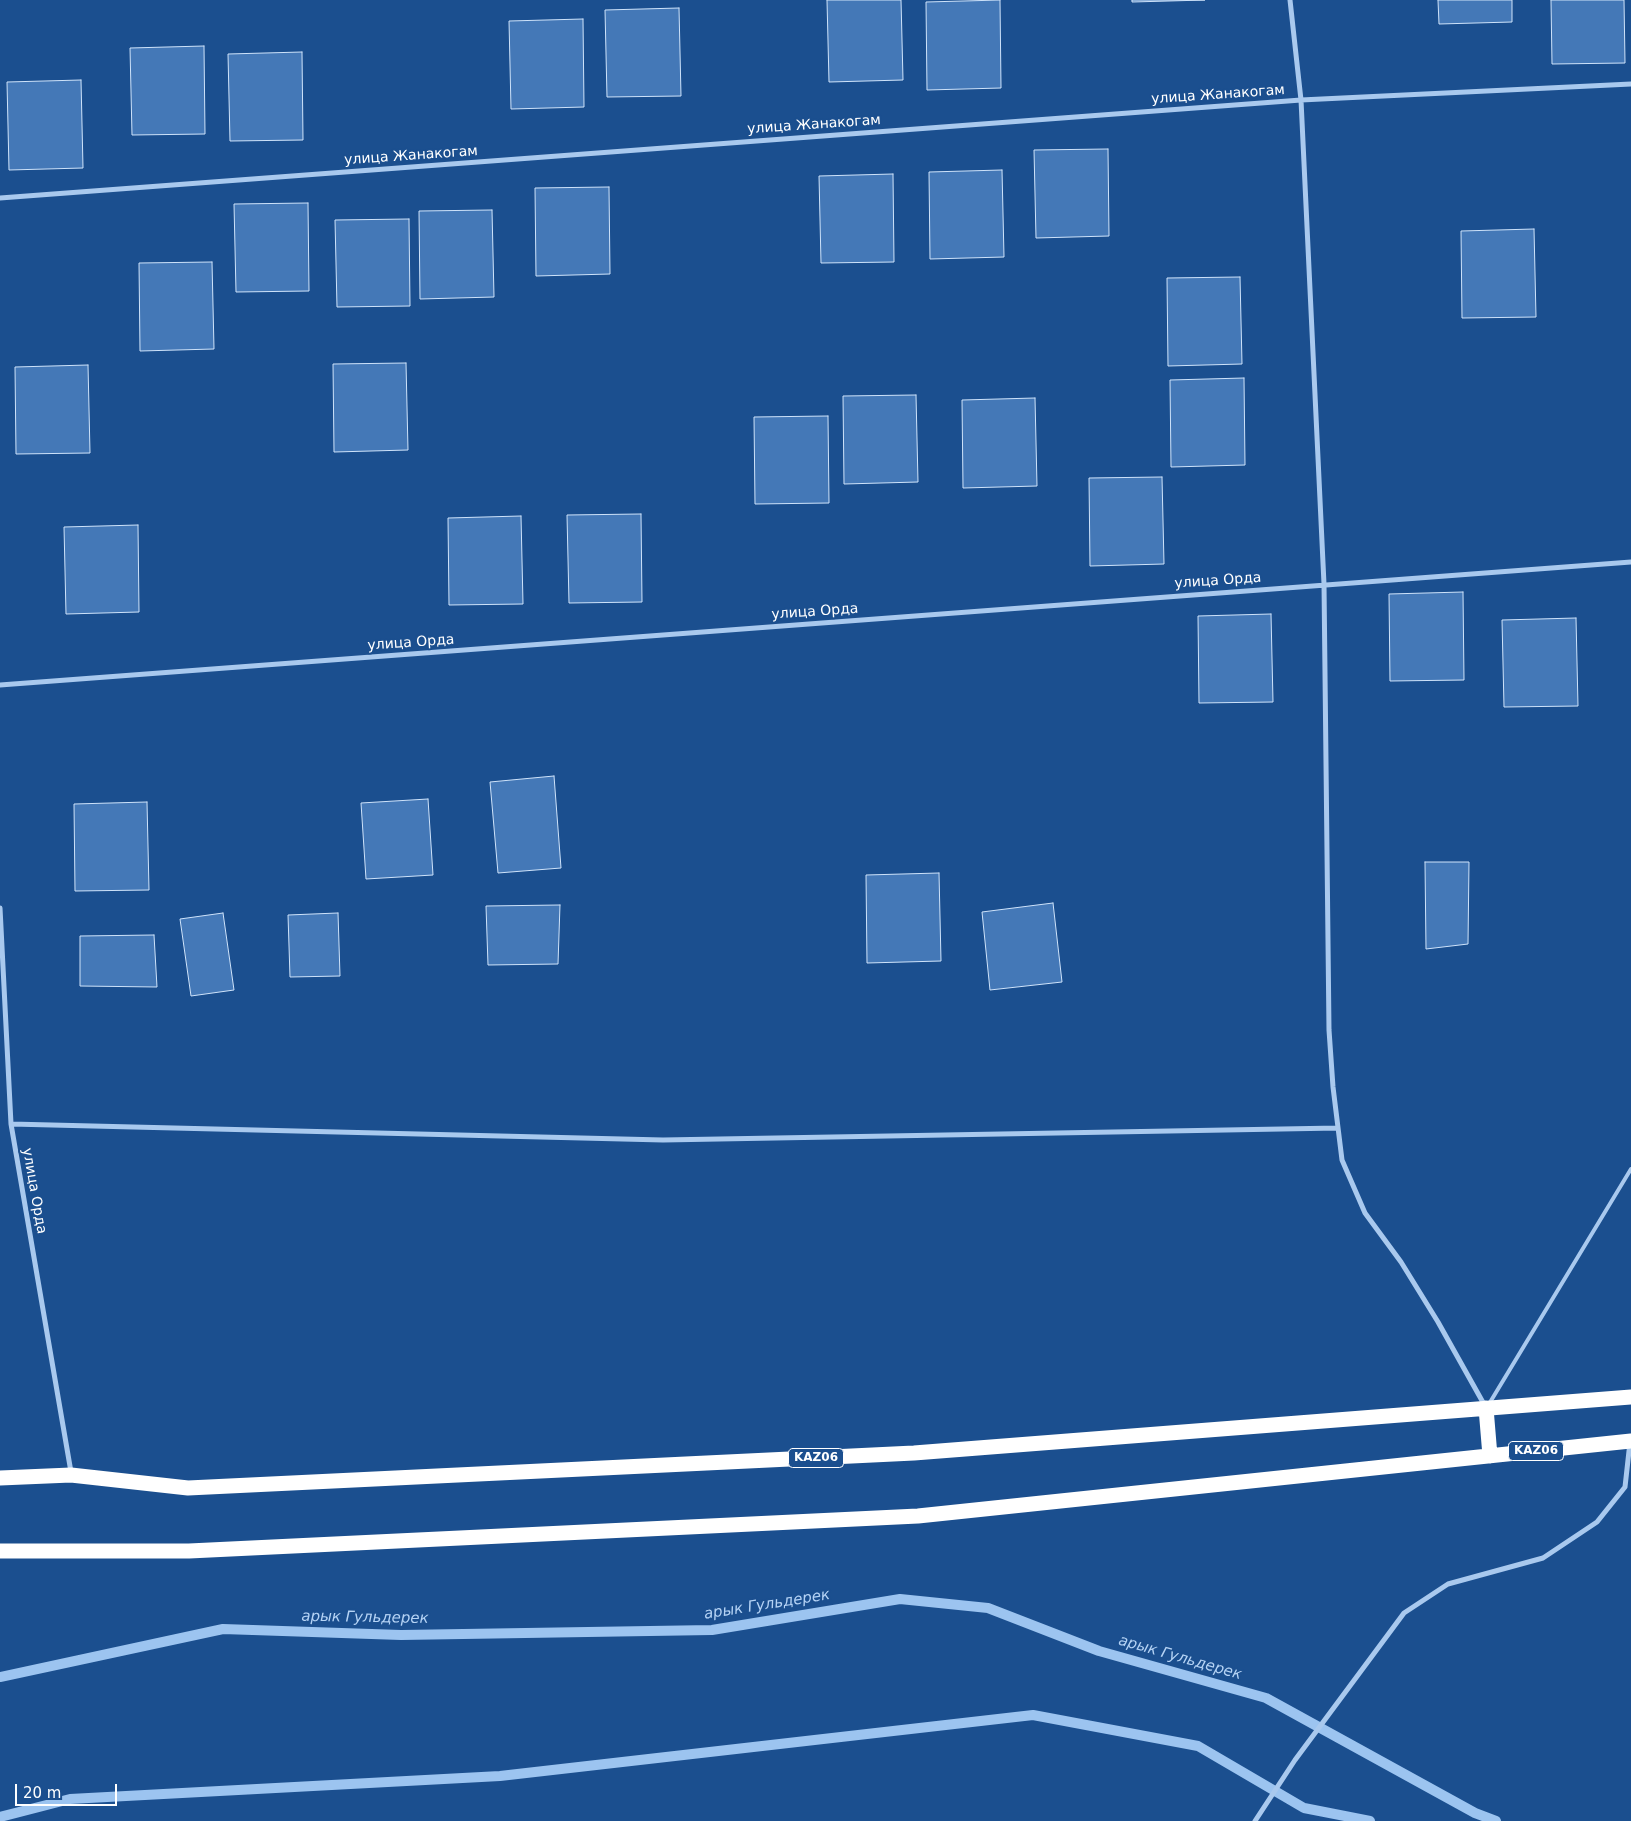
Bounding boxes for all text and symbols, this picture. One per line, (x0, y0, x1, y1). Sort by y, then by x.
street label: улица Жанакогам (1151, 82, 1285, 108)
street label: улица Жанакогам (747, 112, 881, 138)
street label: улица Жанакогам (344, 143, 478, 169)
street label: улица Орда (1174, 570, 1262, 592)
street label: улица Орда (771, 601, 859, 623)
street label: улица Орда (367, 632, 455, 654)
street label: улица Орда (18, 1147, 50, 1235)
road number: KАZ06 (1508, 1442, 1564, 1460)
road number: KАZ06 (788, 1449, 844, 1468)
water label: арык Гульдерек (703, 1586, 831, 1624)
water label: арык Гульдерек (301, 1608, 429, 1628)
water label: арык Гульдерек (1116, 1632, 1244, 1684)
scale bar (18, 1774, 120, 1806)
text: 20 m (23, 1784, 61, 1802)

